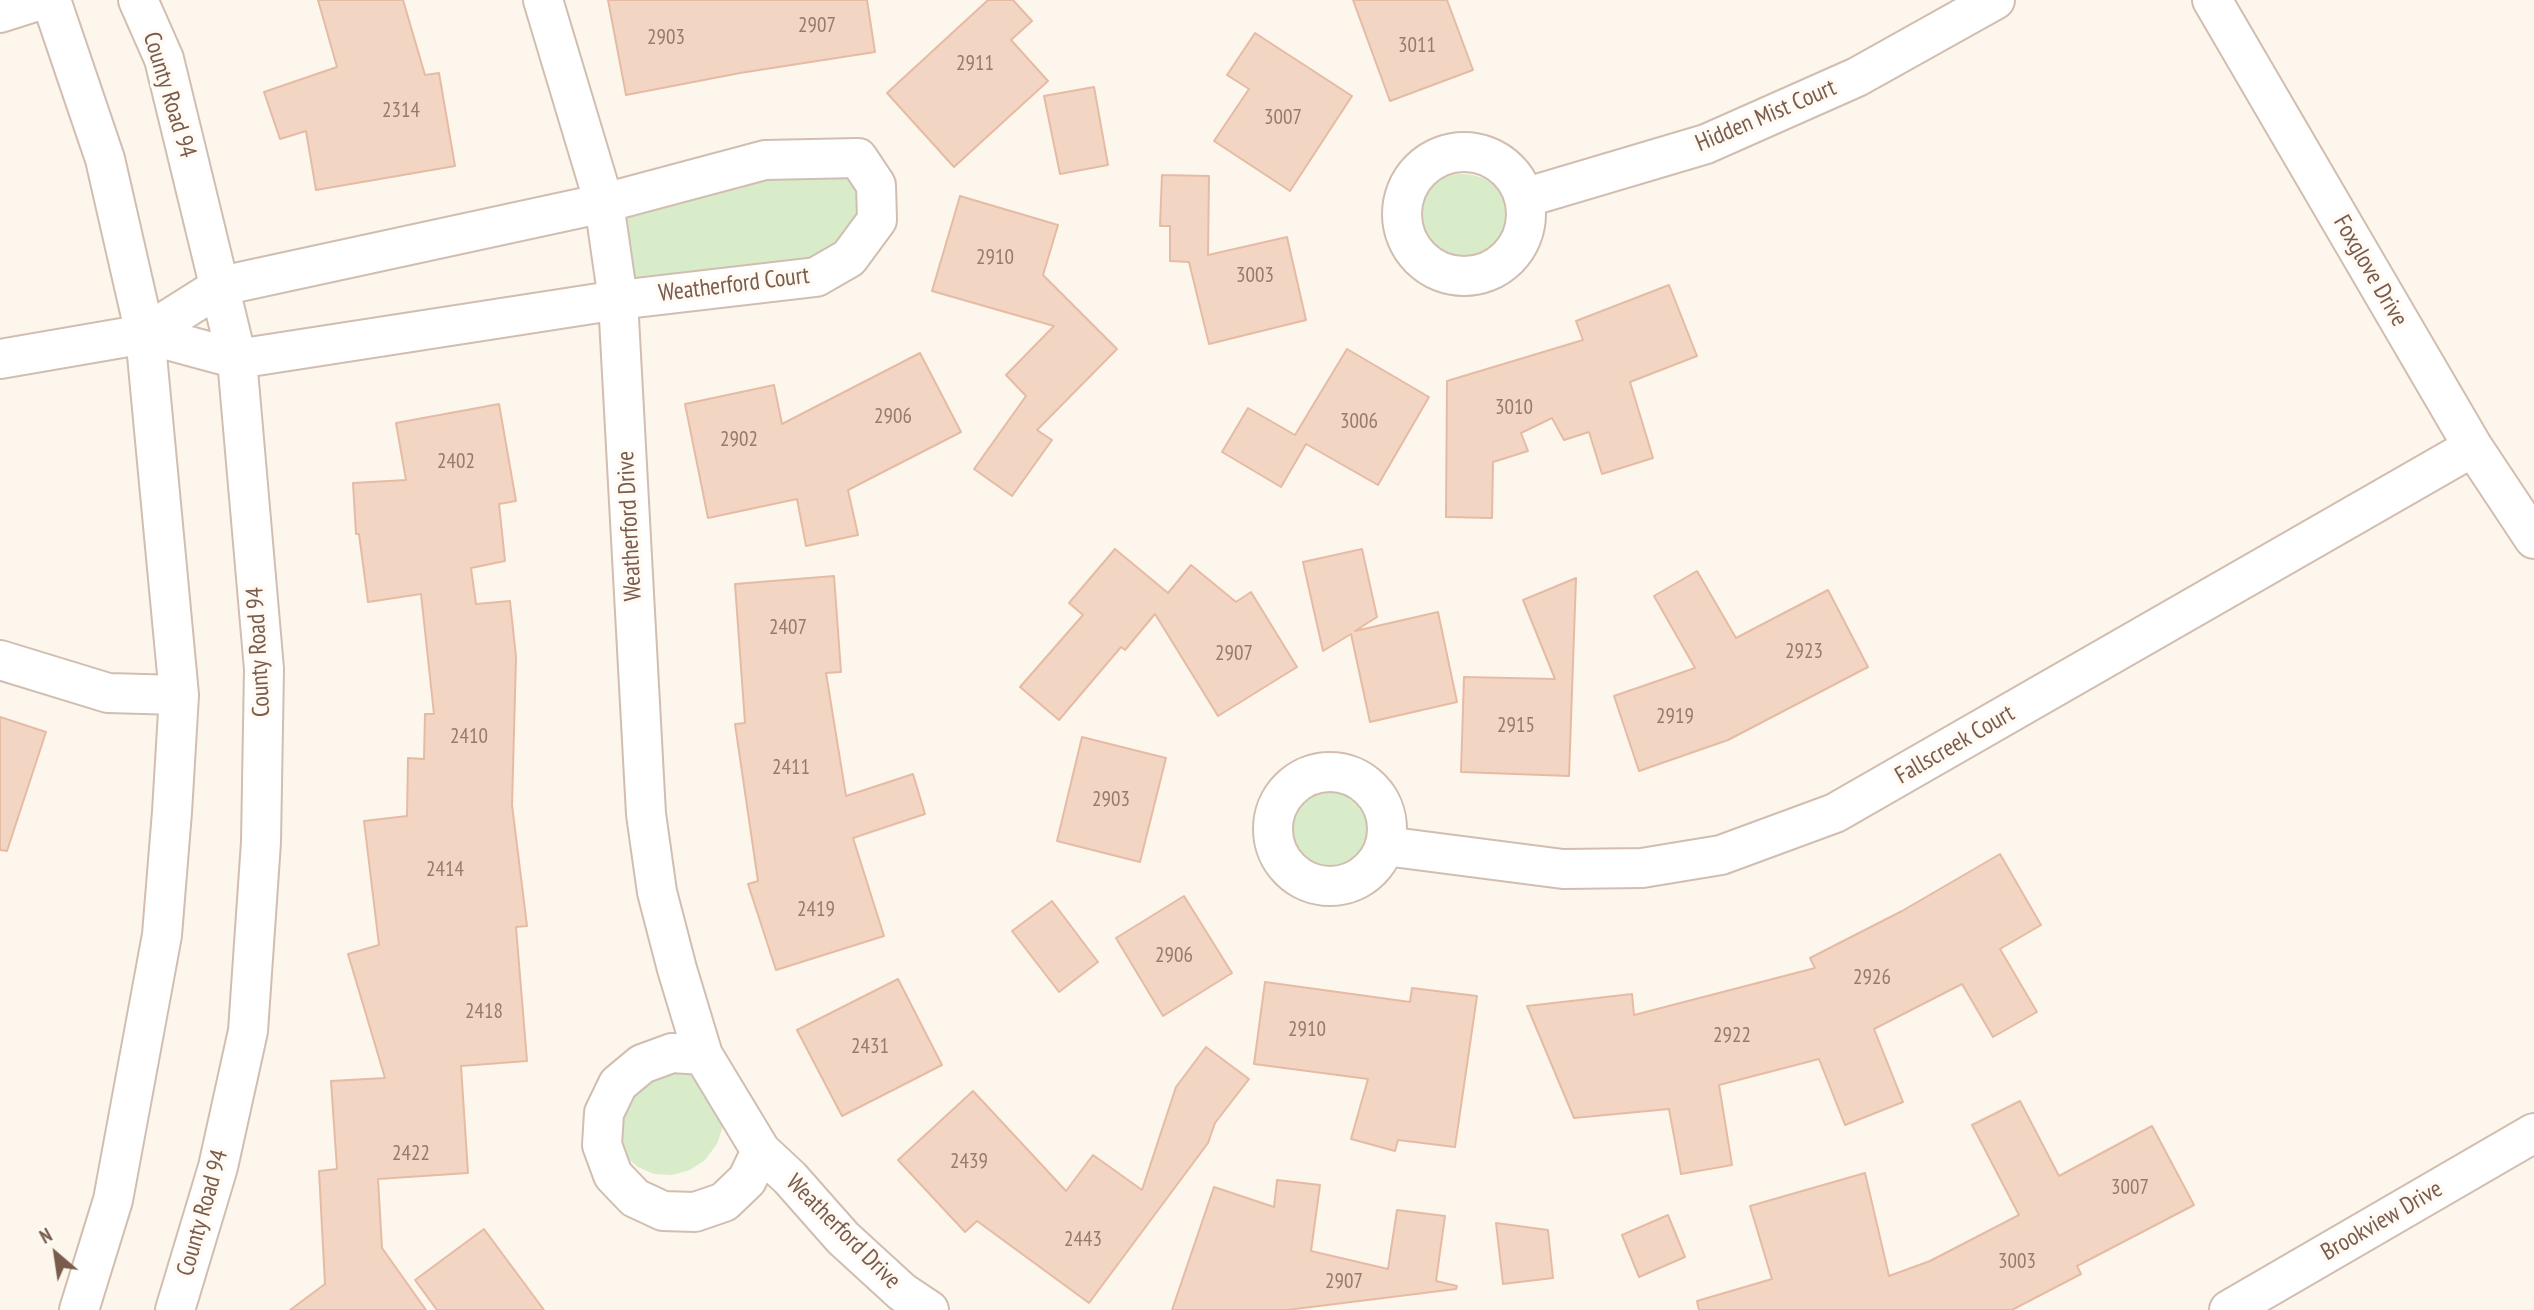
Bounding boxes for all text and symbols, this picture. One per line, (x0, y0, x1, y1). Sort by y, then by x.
house number: 2907 (798, 13, 836, 39)
house number: 2903 (647, 25, 685, 51)
street label: County Road 94 (136, 29, 202, 161)
house number: 3011 (1398, 33, 1436, 59)
house number: 2911 (956, 51, 994, 77)
street label: Hidden Mist Court (1692, 74, 1840, 158)
house number: 2314 (382, 98, 420, 124)
house number: 3007 (1264, 105, 1302, 131)
street label: Foxglove Drive (2327, 210, 2413, 332)
house number: 2910 (976, 245, 1014, 271)
street label: Weatherford Court (657, 261, 811, 309)
house number: 3003 (1236, 263, 1274, 289)
house number: 3010 (1495, 395, 1533, 421)
house number: 2906 (874, 404, 912, 430)
house number: 3006 (1340, 409, 1378, 435)
house number: 2902 (720, 427, 758, 453)
house number: 2402 (437, 449, 475, 475)
street label: Weatherford Drive (612, 450, 648, 602)
street label: County Road 94 (241, 586, 277, 718)
house number: 2407 (769, 615, 807, 641)
house number: 2923 (1785, 639, 1823, 665)
house number: 2907 (1215, 641, 1253, 667)
street label: Fallscreek Court (1890, 699, 2020, 791)
house number: 2919 (1656, 704, 1694, 730)
house number: 2915 (1497, 713, 1535, 739)
house number: 2410 (450, 724, 488, 750)
house number: 2411 (772, 755, 810, 781)
house number: 2903 (1092, 787, 1130, 813)
house number: 2414 (426, 857, 464, 883)
house number: 2419 (797, 897, 835, 923)
house number: 2906 (1155, 943, 1193, 969)
house number: 2926 (1853, 965, 1891, 991)
house number: 2418 (465, 999, 503, 1025)
house number: 2910 (1288, 1017, 1326, 1043)
house number: 2922 (1713, 1023, 1751, 1049)
house number: 2431 (851, 1034, 889, 1060)
house number: 2422 (392, 1141, 430, 1167)
street label: County Road 94 (171, 1147, 235, 1279)
house number: 2439 (950, 1149, 988, 1175)
street label: Weatherford Drive (780, 1169, 906, 1295)
house number: 3007 (2111, 1175, 2149, 1201)
street label: Brookview Drive (2316, 1175, 2448, 1267)
north arrow (21, 1219, 91, 1289)
text: N (36, 1223, 56, 1249)
house number: 2443 (1064, 1227, 1102, 1253)
house number: 3003 (1998, 1249, 2036, 1275)
house number: 2907 (1325, 1269, 1363, 1295)

